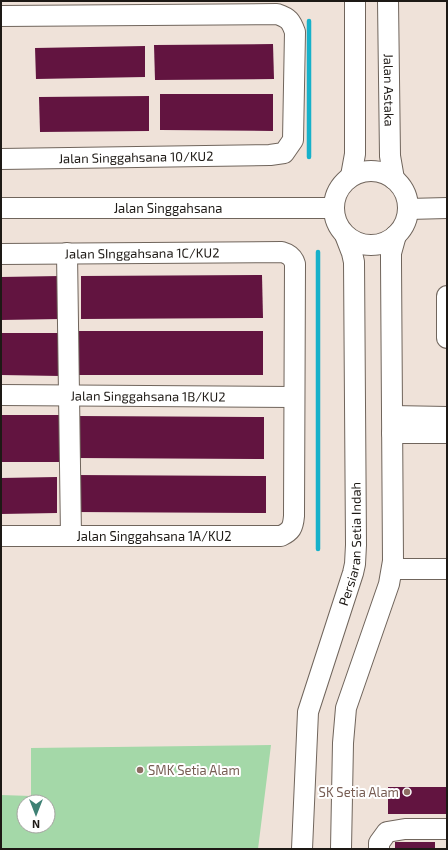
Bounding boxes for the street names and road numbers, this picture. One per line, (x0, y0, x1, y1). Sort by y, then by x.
street label: Jalan Astaka (381, 53, 398, 127)
street label: Jalan Singgahsana 10/KU2 (58, 148, 214, 166)
street label: Jalan Singgahsana (114, 200, 222, 216)
street label: Jalan SInggahsana 1C/KU2 (65, 244, 219, 262)
street label: Jalan Singgahsana 1B/KU2 (70, 387, 226, 405)
street label: Persiaran Setia Indah (335, 482, 364, 608)
street label: Jalan Singgahsana 1A/KU2 (76, 528, 232, 544)

